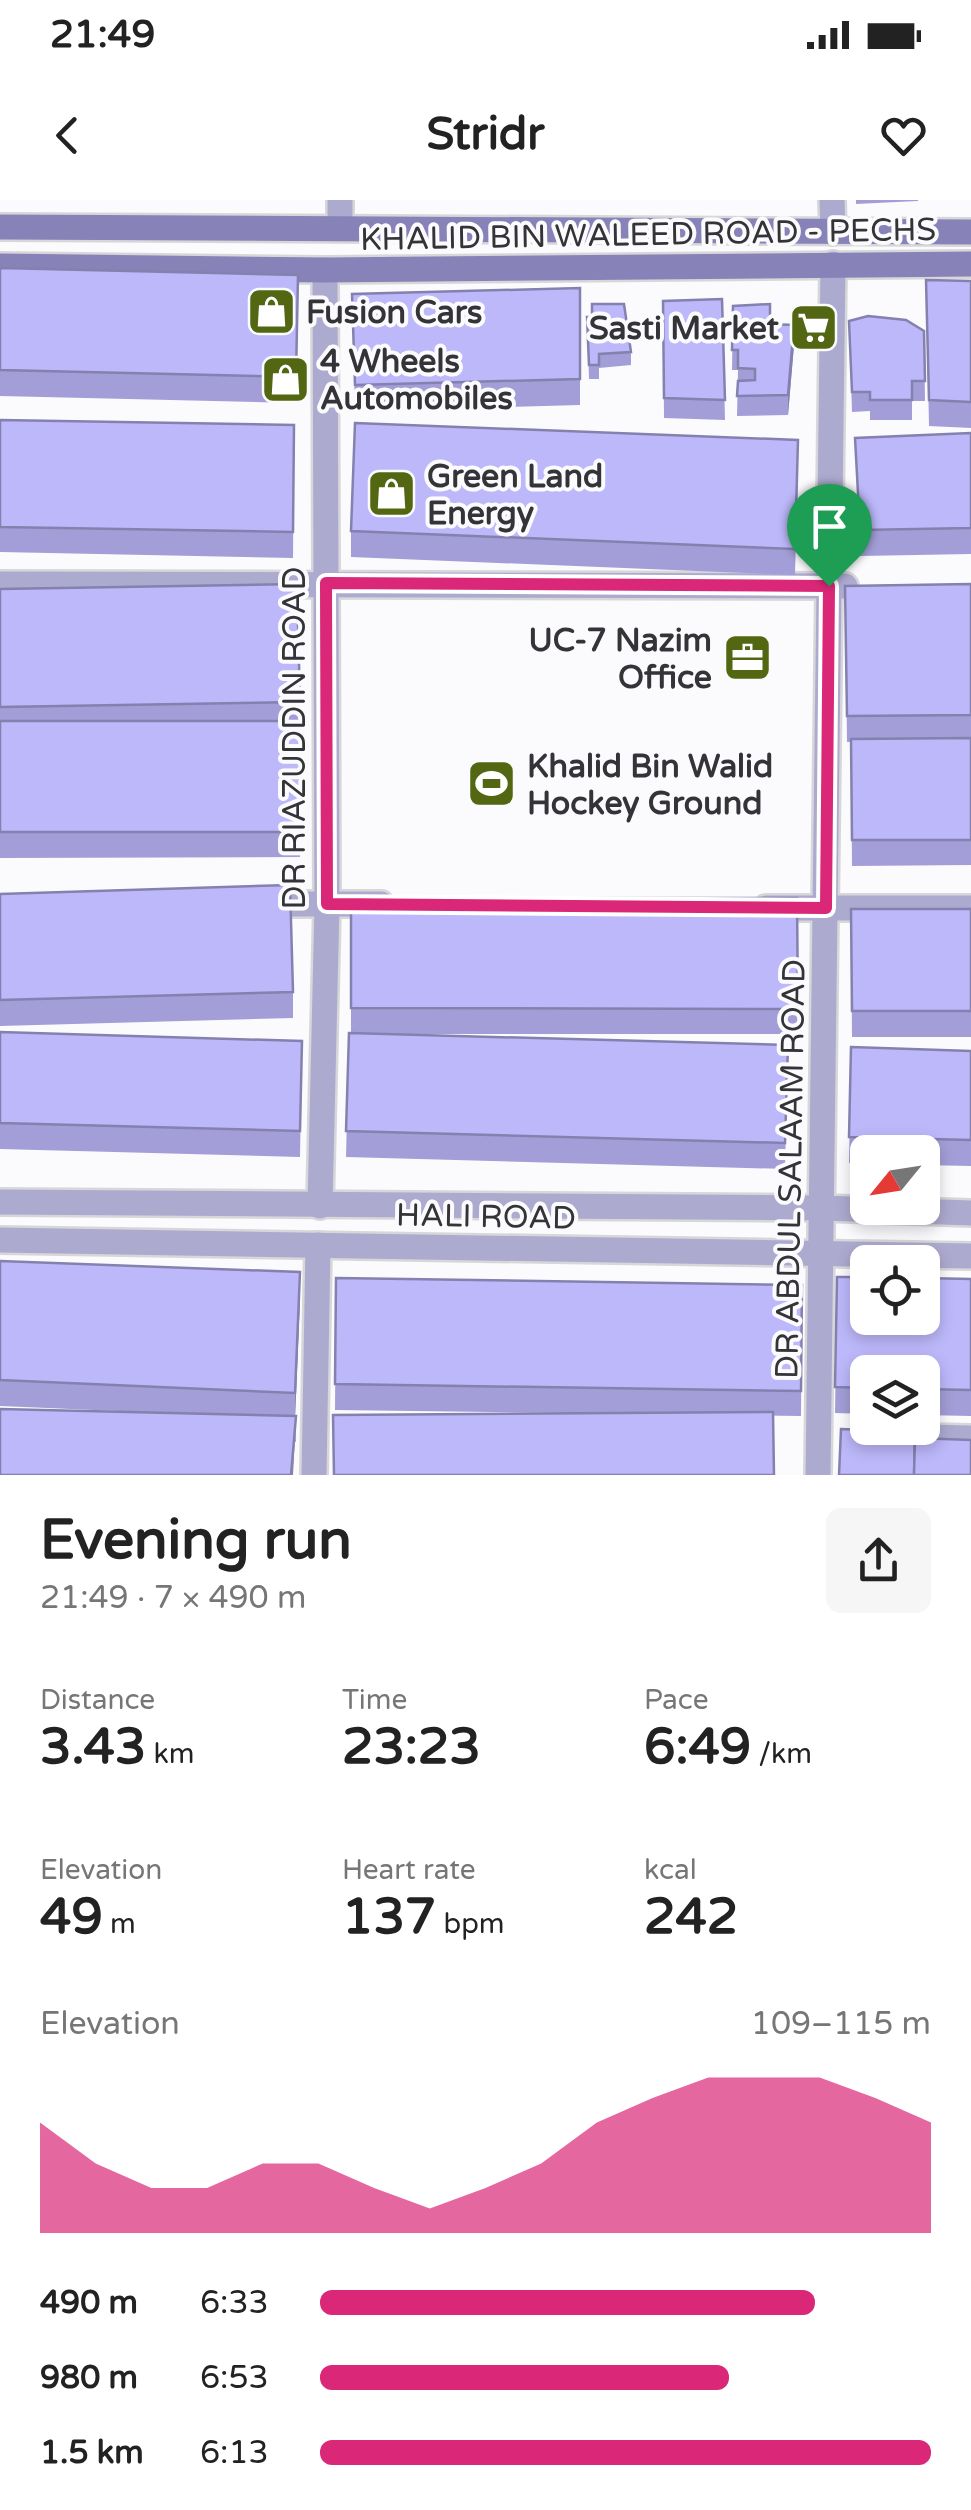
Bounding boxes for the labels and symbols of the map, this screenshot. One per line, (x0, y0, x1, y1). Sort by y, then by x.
street label: KHALID BIN WALEED ROAD - PECHS (360, 211, 936, 259)
shop icon: Fusion Cars (245, 286, 297, 338)
place label: Fusion Cars (306, 294, 482, 332)
supermarket icon: Sasti Market (788, 302, 840, 354)
place label: Sasti Market (589, 310, 780, 348)
place label: 4 Wheels Automobiles (320, 343, 513, 418)
shop icon: 4 Wheels Automobiles (259, 353, 311, 405)
place label: Green Land Energy (427, 458, 603, 533)
shop icon: Green Land Energy (366, 468, 418, 520)
pin (787, 484, 872, 587)
street label: DR RIAZUDDIN ROAD (276, 567, 314, 909)
place label: UC-7 Nazim Office (528, 622, 712, 697)
office icon: UC-7 Nazim Office (721, 632, 773, 684)
place label: Khalid Bin Walid Hockey Ground (527, 748, 773, 823)
sports icon: Khalid Bin Walid Hockey Ground (466, 758, 518, 810)
street label: DR ABDUL SALAAM ROAD (768, 959, 814, 1379)
north arrow (850, 1135, 940, 1225)
street label: HALI ROAD (396, 1196, 576, 1238)

